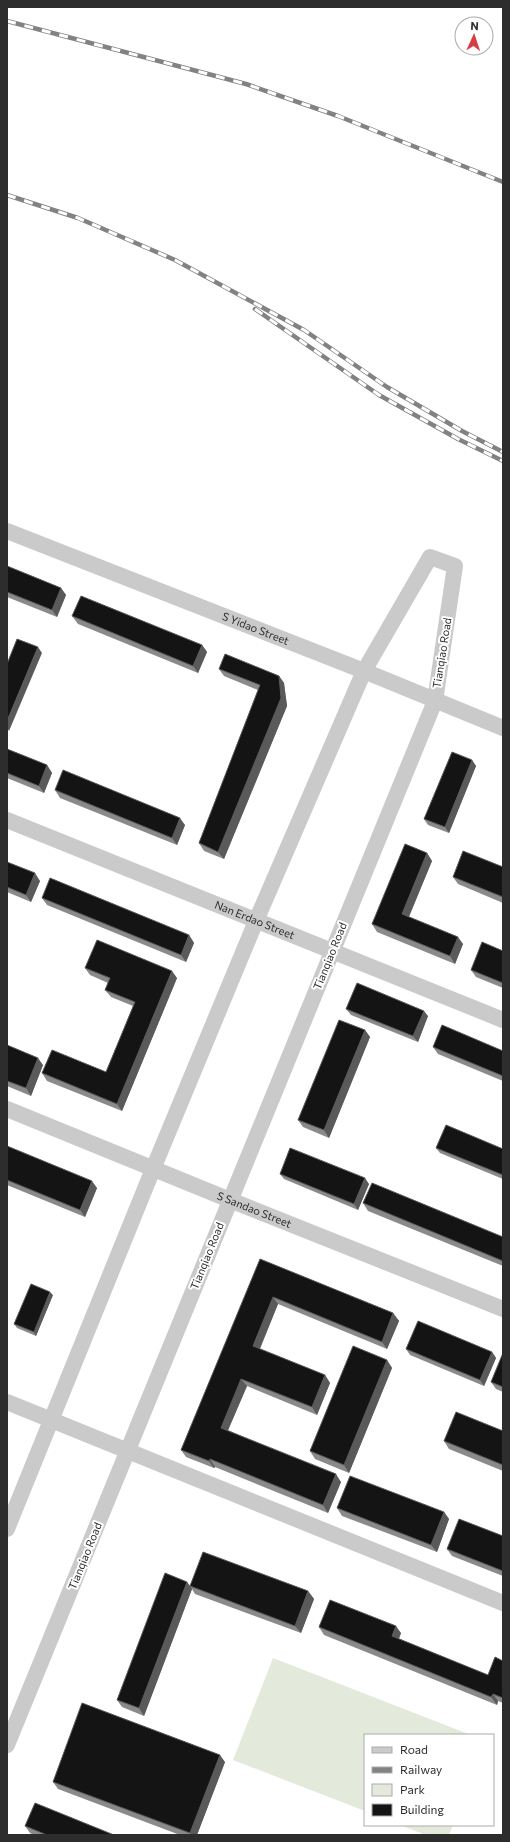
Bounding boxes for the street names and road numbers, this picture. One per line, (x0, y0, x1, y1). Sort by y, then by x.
street label: S Yidao Street (221, 609, 291, 647)
street label: Tianqiao Road (430, 617, 454, 689)
street label: Nan Erdao Street (213, 897, 297, 942)
street label: Tianqiao Road (310, 920, 349, 991)
street label: S Sandao Street (215, 1188, 294, 1230)
street label: Tianqiao Road (187, 1220, 226, 1291)
street label: Tianqiao Road (65, 1520, 104, 1591)

